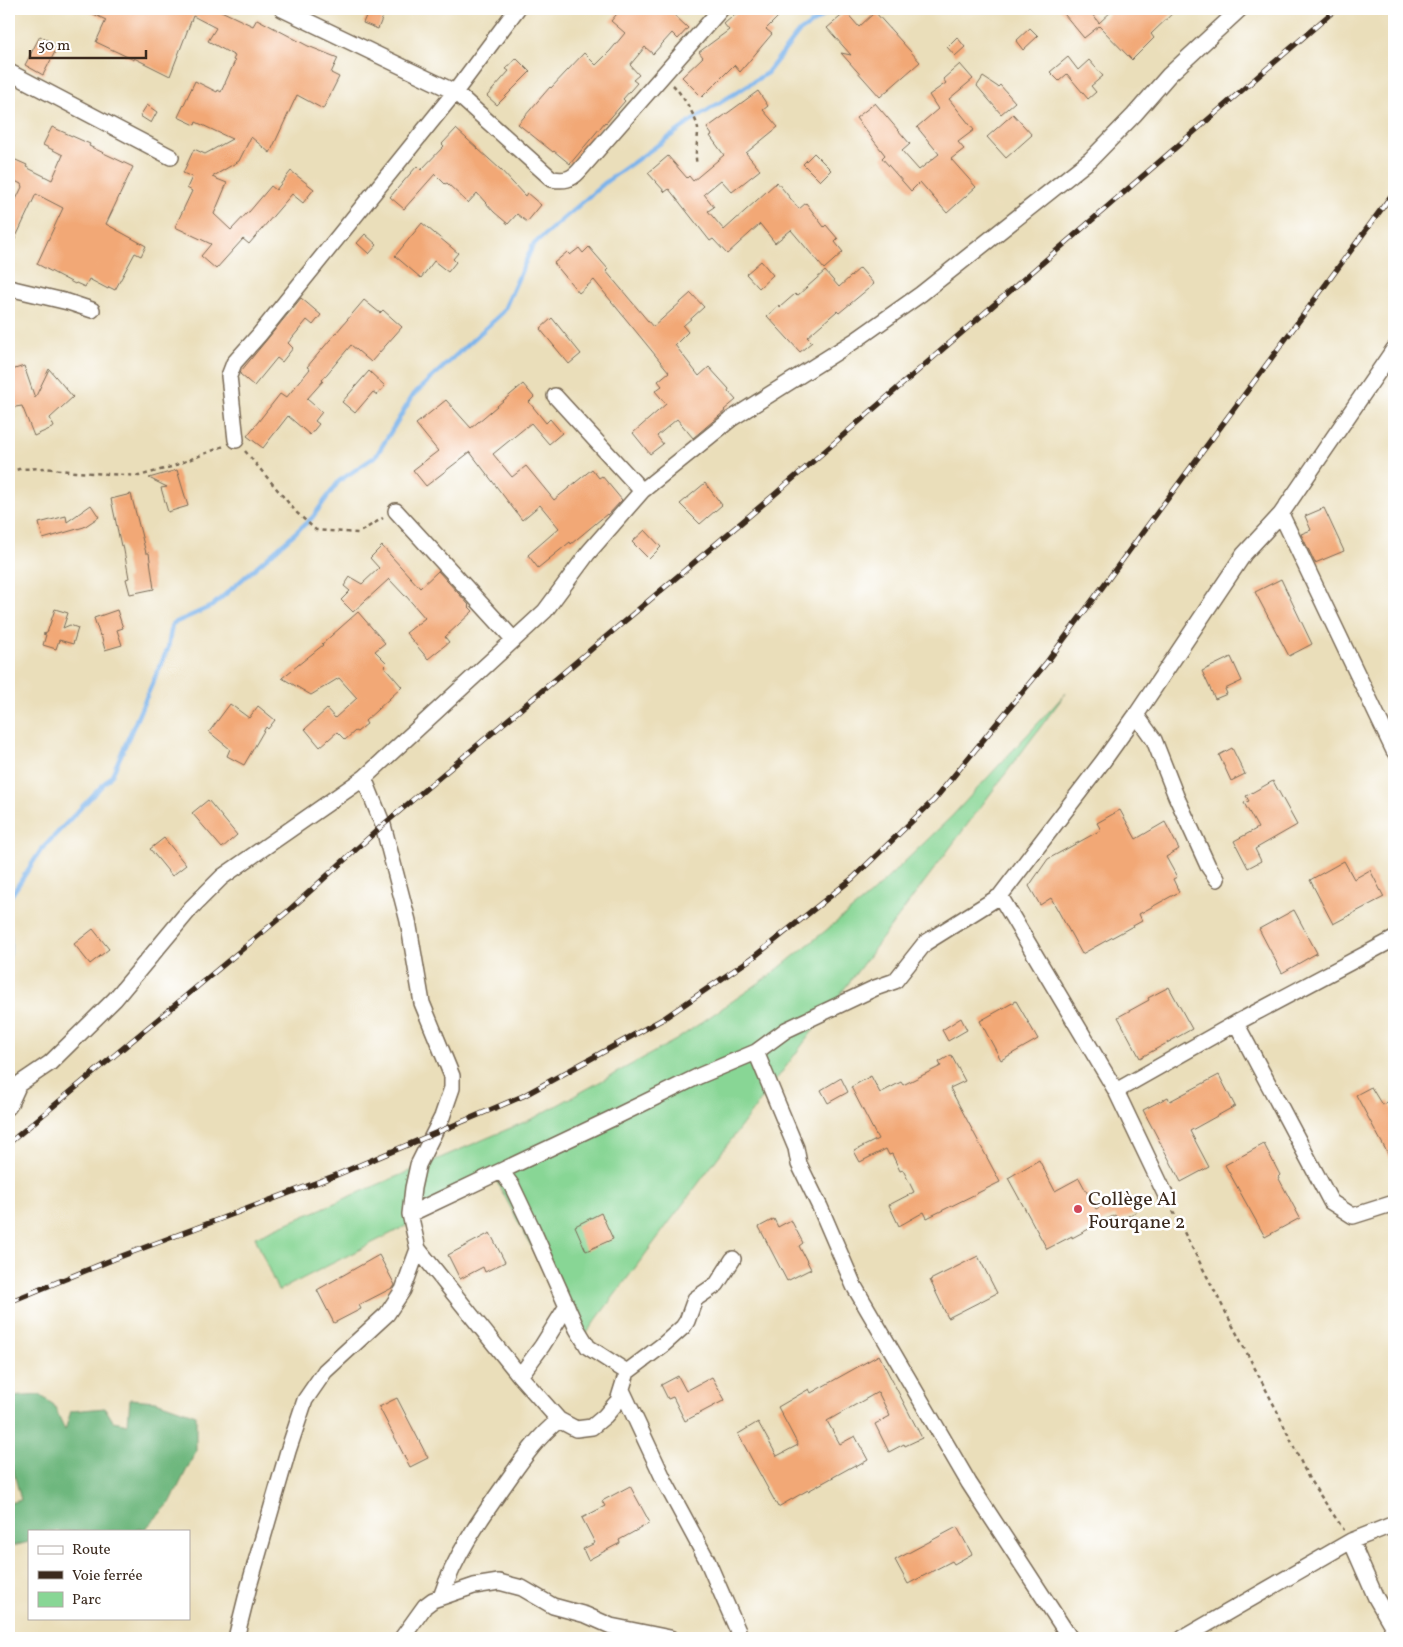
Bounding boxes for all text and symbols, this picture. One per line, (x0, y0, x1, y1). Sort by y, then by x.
scale bar (30, 28, 146, 60)
text: 50 m (38, 36, 70, 57)
place label: Collège Al Fourqane 2 (1088, 1186, 1186, 1237)
marker: Collège Al Fourqane 2 (1072, 1203, 1084, 1215)
legend (28, 1530, 190, 1620)
text: Route (72, 1540, 111, 1561)
text: Voie ferrée (72, 1566, 143, 1587)
text: Parc (72, 1590, 101, 1611)

